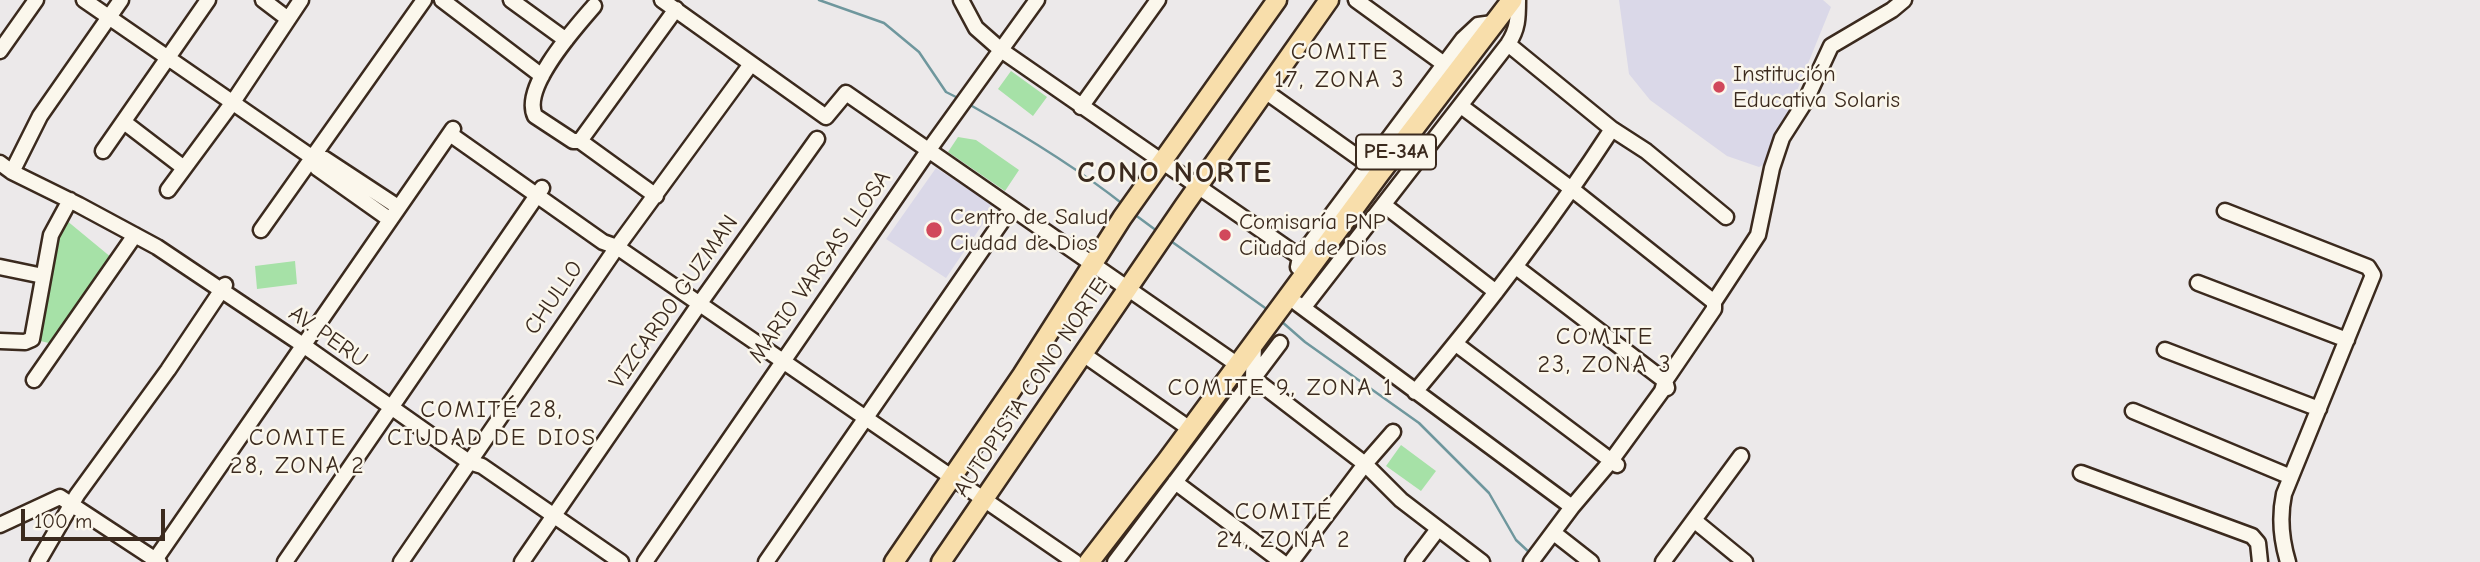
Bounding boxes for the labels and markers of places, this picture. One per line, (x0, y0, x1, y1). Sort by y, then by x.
place label: Institución Educativa Solaris (1733, 60, 1900, 114)
marker: Institución Educativa Solaris (1711, 79, 1727, 95)
place label: Centro de Salud Ciudad de Dios (950, 203, 1108, 257)
place label: Comisaría PNP Ciudad de Dios (1239, 208, 1387, 262)
marker: Centro de Salud Ciudad de Dios (924, 220, 944, 240)
marker: Comisaría PNP Ciudad de Dios (1217, 227, 1233, 243)

